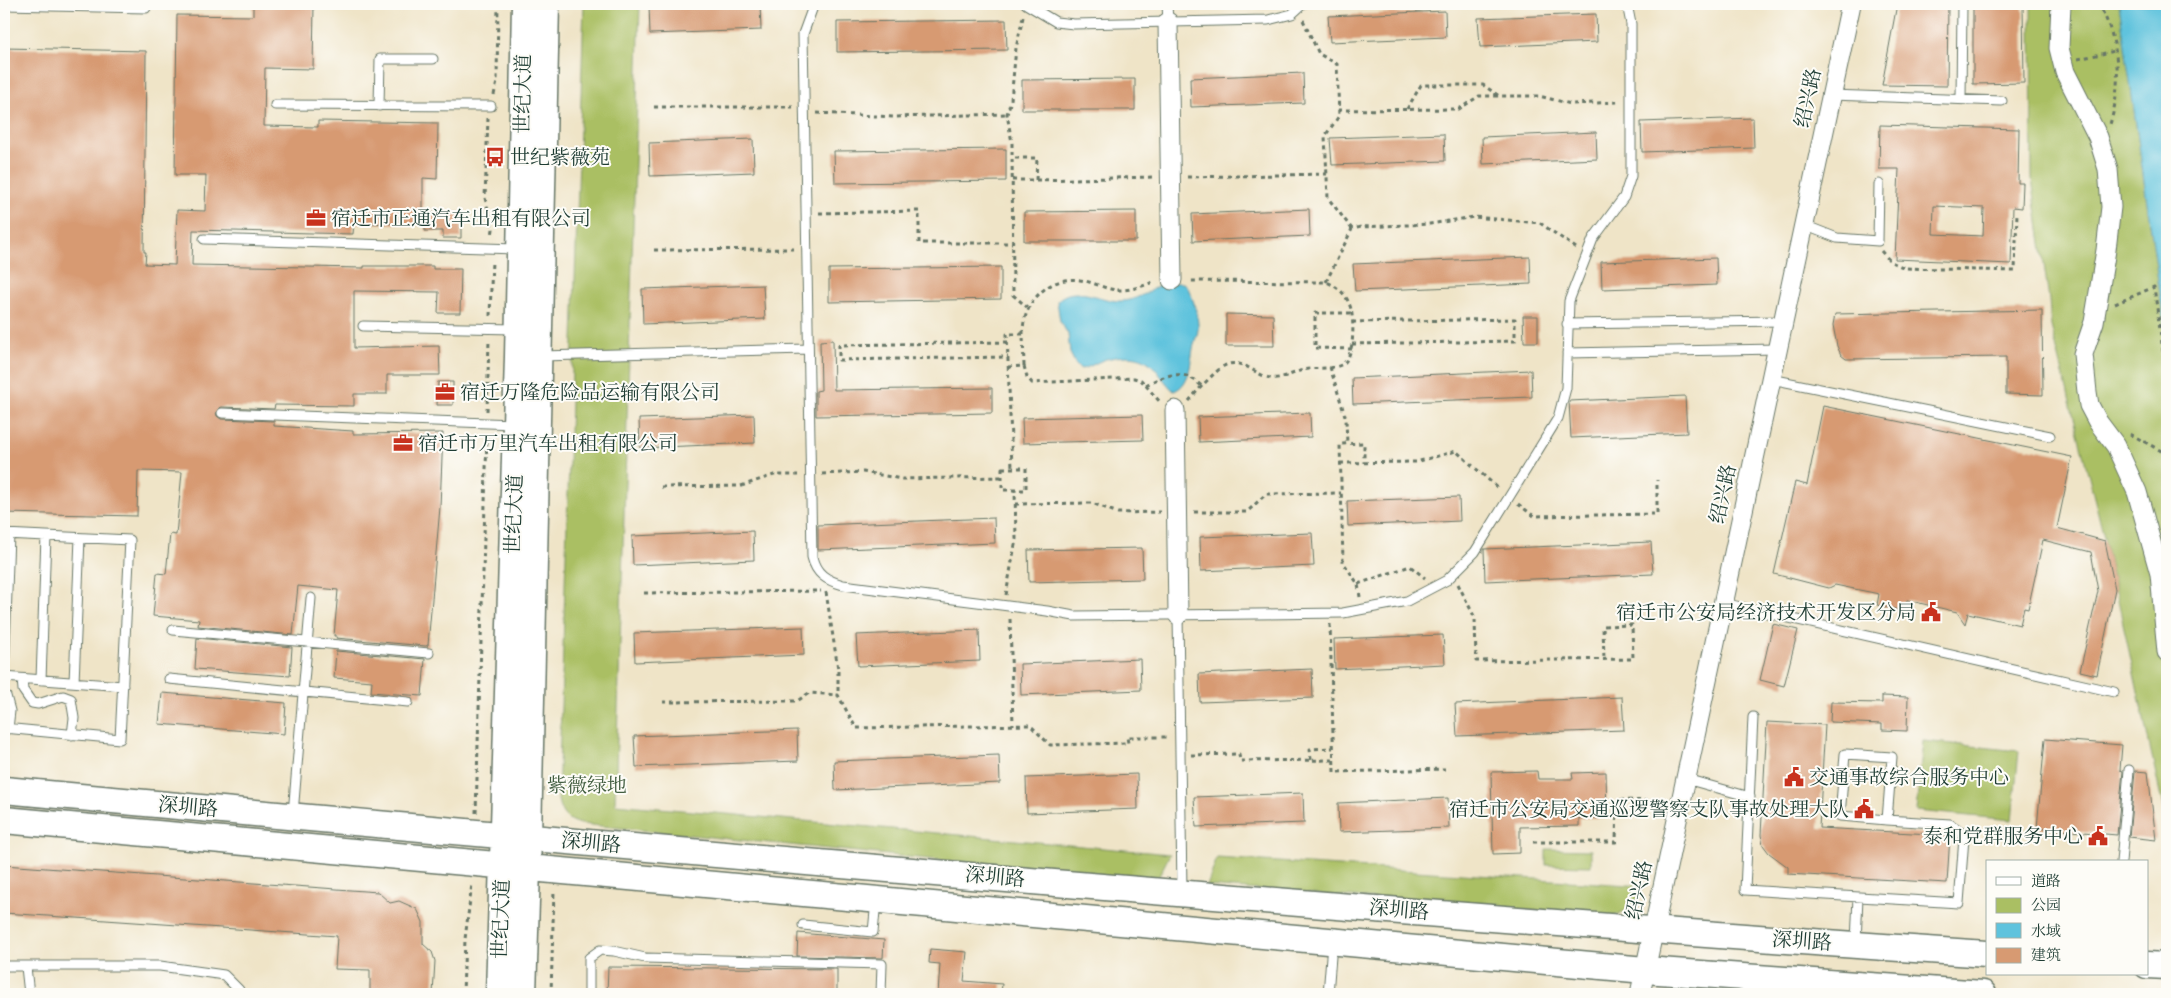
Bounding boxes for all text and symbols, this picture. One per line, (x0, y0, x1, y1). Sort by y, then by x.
street label: 世纪大道 (509, 54, 537, 134)
street label: 绍兴路 (1789, 66, 1827, 130)
place label: 世纪紫薇苑 (510, 144, 610, 171)
bus stop icon: 世纪紫薇苑 (484, 146, 506, 168)
place label: 宿迁市正通汽车出租有限公司 (331, 205, 591, 232)
office icon: 宿迁市正通汽车出租有限公司 (305, 207, 327, 229)
place label: 宿迁万隆危险品运输有限公司 (460, 379, 720, 406)
office icon: 宿迁万隆危险品运输有限公司 (434, 381, 456, 403)
place label: 宿迁市万里汽车出租有限公司 (418, 430, 678, 457)
office icon: 宿迁市万里汽车出租有限公司 (392, 432, 414, 454)
street label: 绍兴路 (1704, 462, 1742, 526)
street label: 世纪大道 (499, 474, 529, 554)
place label: 宿迁市公安局经济技术开发区分局 (1616, 599, 1916, 626)
public building icon: 宿迁市公安局经济技术开发区分局 (1920, 601, 1942, 623)
place label: 交通事故综合服务中心 (1809, 764, 2009, 791)
public building icon: 交通事故综合服务中心 (1783, 766, 1805, 788)
park label: 紫薇绿地 (547, 772, 627, 799)
street label: 深圳路 (157, 791, 219, 823)
place label: 宿迁市公安局交通巡逻警察支队事故处理大队 (1449, 796, 1849, 823)
public building icon: 宿迁市公安局交通巡逻警察支队事故处理大队 (1853, 798, 1875, 820)
place label: 泰和党群服务中心 (1923, 823, 2083, 850)
public building icon: 泰和党群服务中心 (2087, 825, 2109, 847)
street label: 深圳路 (560, 827, 622, 859)
street label: 绍兴路 (1620, 858, 1658, 922)
legend (1986, 860, 2148, 976)
street label: 深圳路 (964, 861, 1026, 893)
text: 道路 (2031, 871, 2061, 891)
street label: 世纪大道 (486, 879, 516, 959)
street label: 深圳路 (1368, 894, 1430, 926)
text: 公园 (2031, 895, 2061, 915)
text: 水域 (2031, 921, 2061, 941)
street label: 深圳路 (1771, 925, 1833, 957)
text: 建筑 (2031, 945, 2061, 965)

